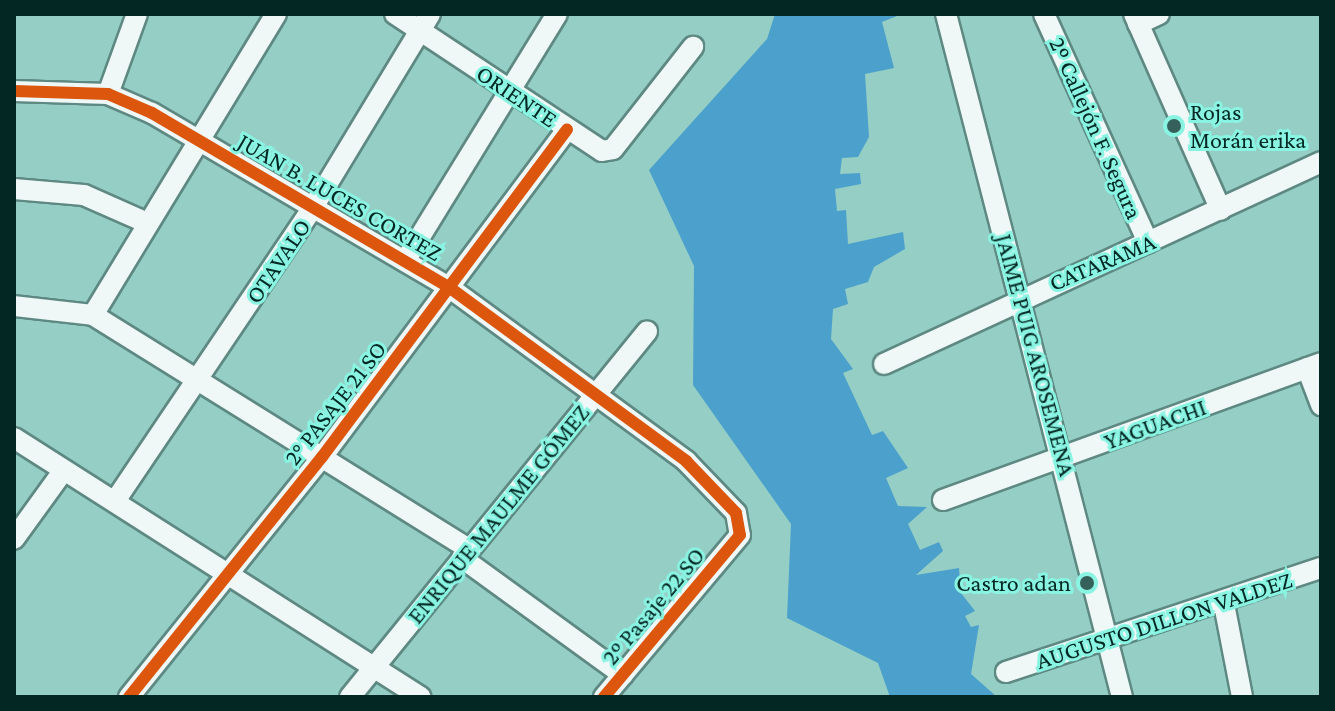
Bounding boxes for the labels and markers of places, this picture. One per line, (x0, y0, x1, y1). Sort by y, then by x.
place label: Rojas Morán erika (1190, 98, 1306, 154)
marker: Rojas Morán erika (1165, 117, 1183, 135)
place label: Castro adan (956, 569, 1071, 597)
marker: Castro adan (1078, 574, 1096, 592)

